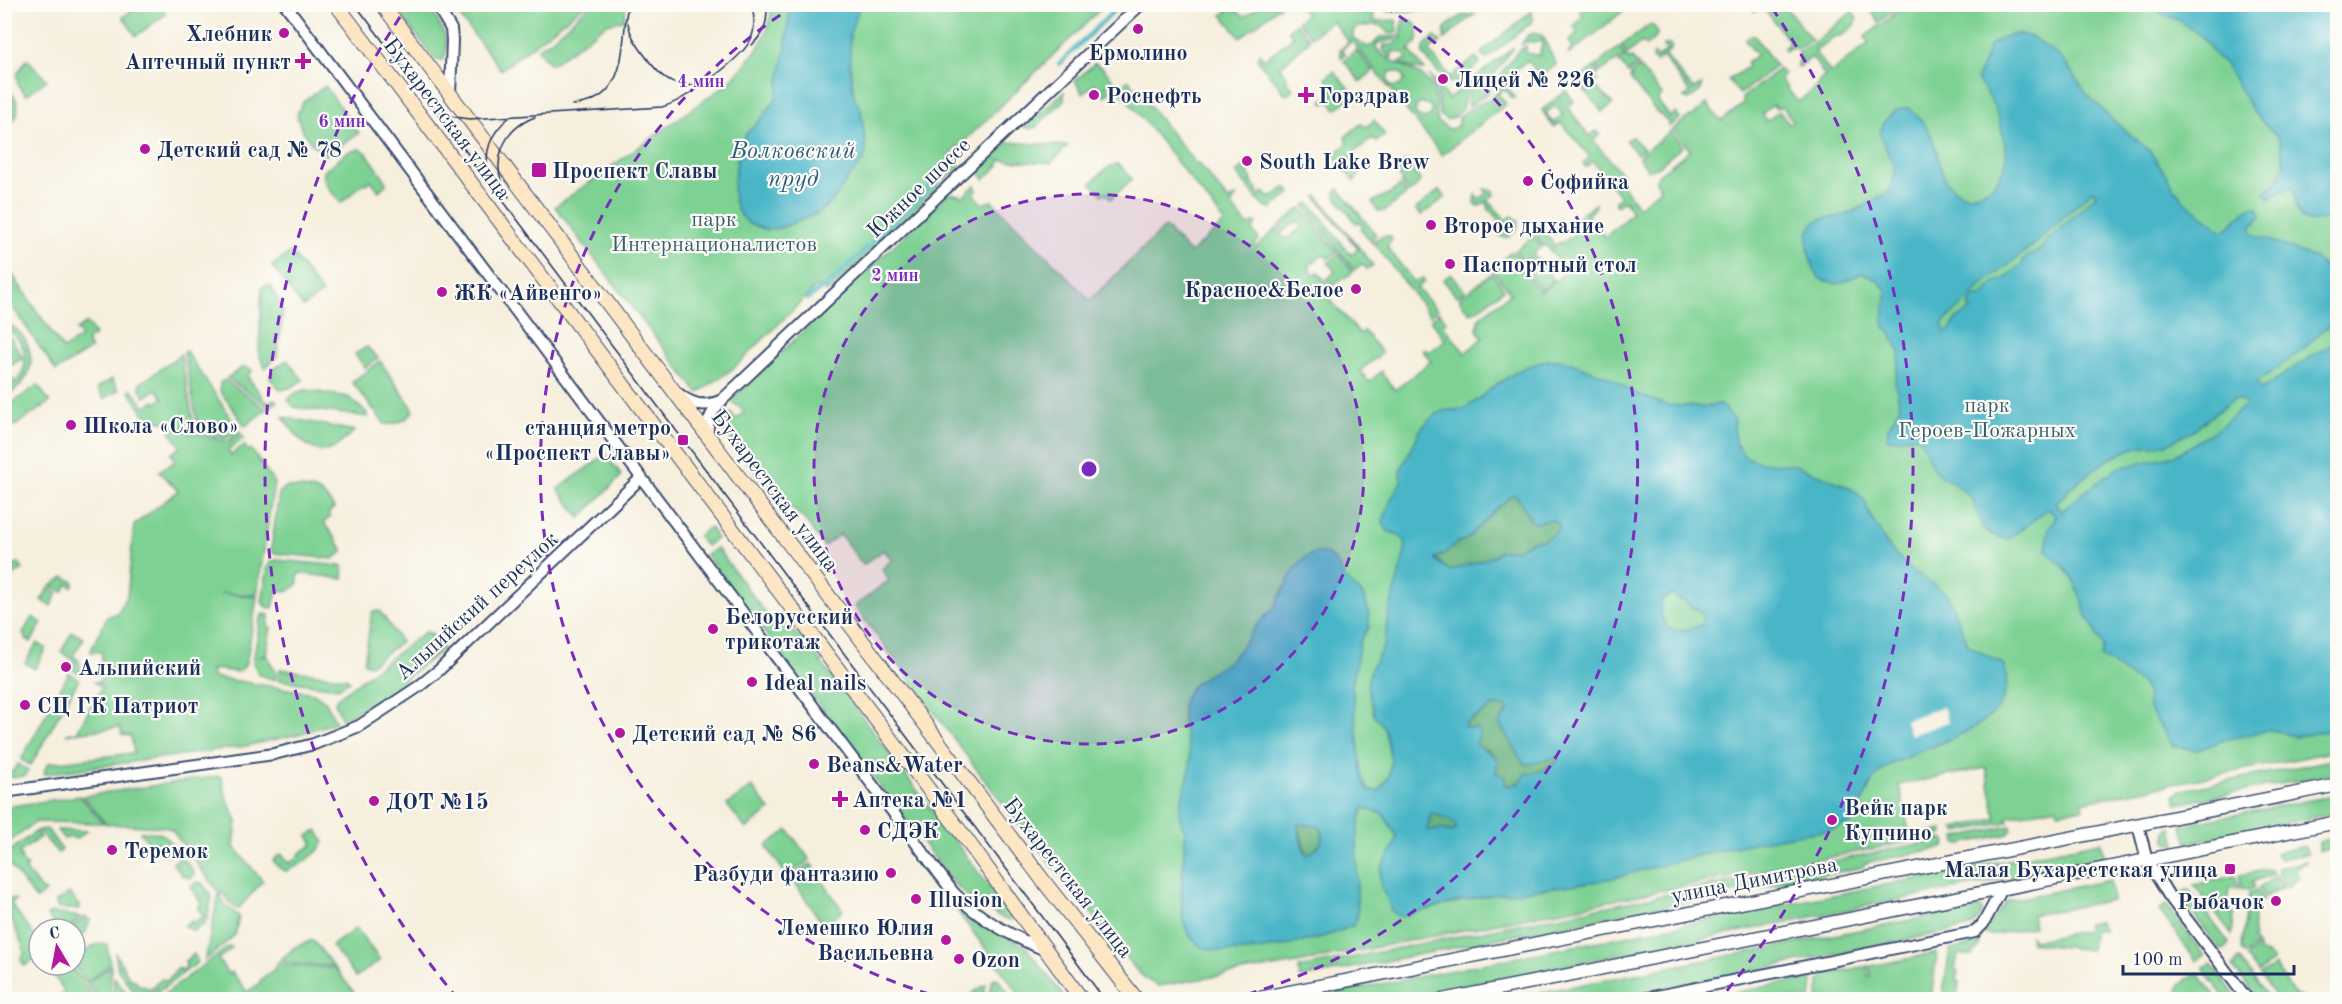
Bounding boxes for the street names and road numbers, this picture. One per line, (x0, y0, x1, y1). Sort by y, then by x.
street label: Бухарестская улица (379, 34, 514, 204)
street label: Южное шоссе (864, 134, 975, 243)
street label: Бухарестская улица (707, 406, 842, 576)
street label: Альпийский переулок (392, 528, 563, 685)
street label: Бухарестская улица (998, 794, 1137, 962)
street label: улица Димитрова (1669, 854, 1840, 908)

